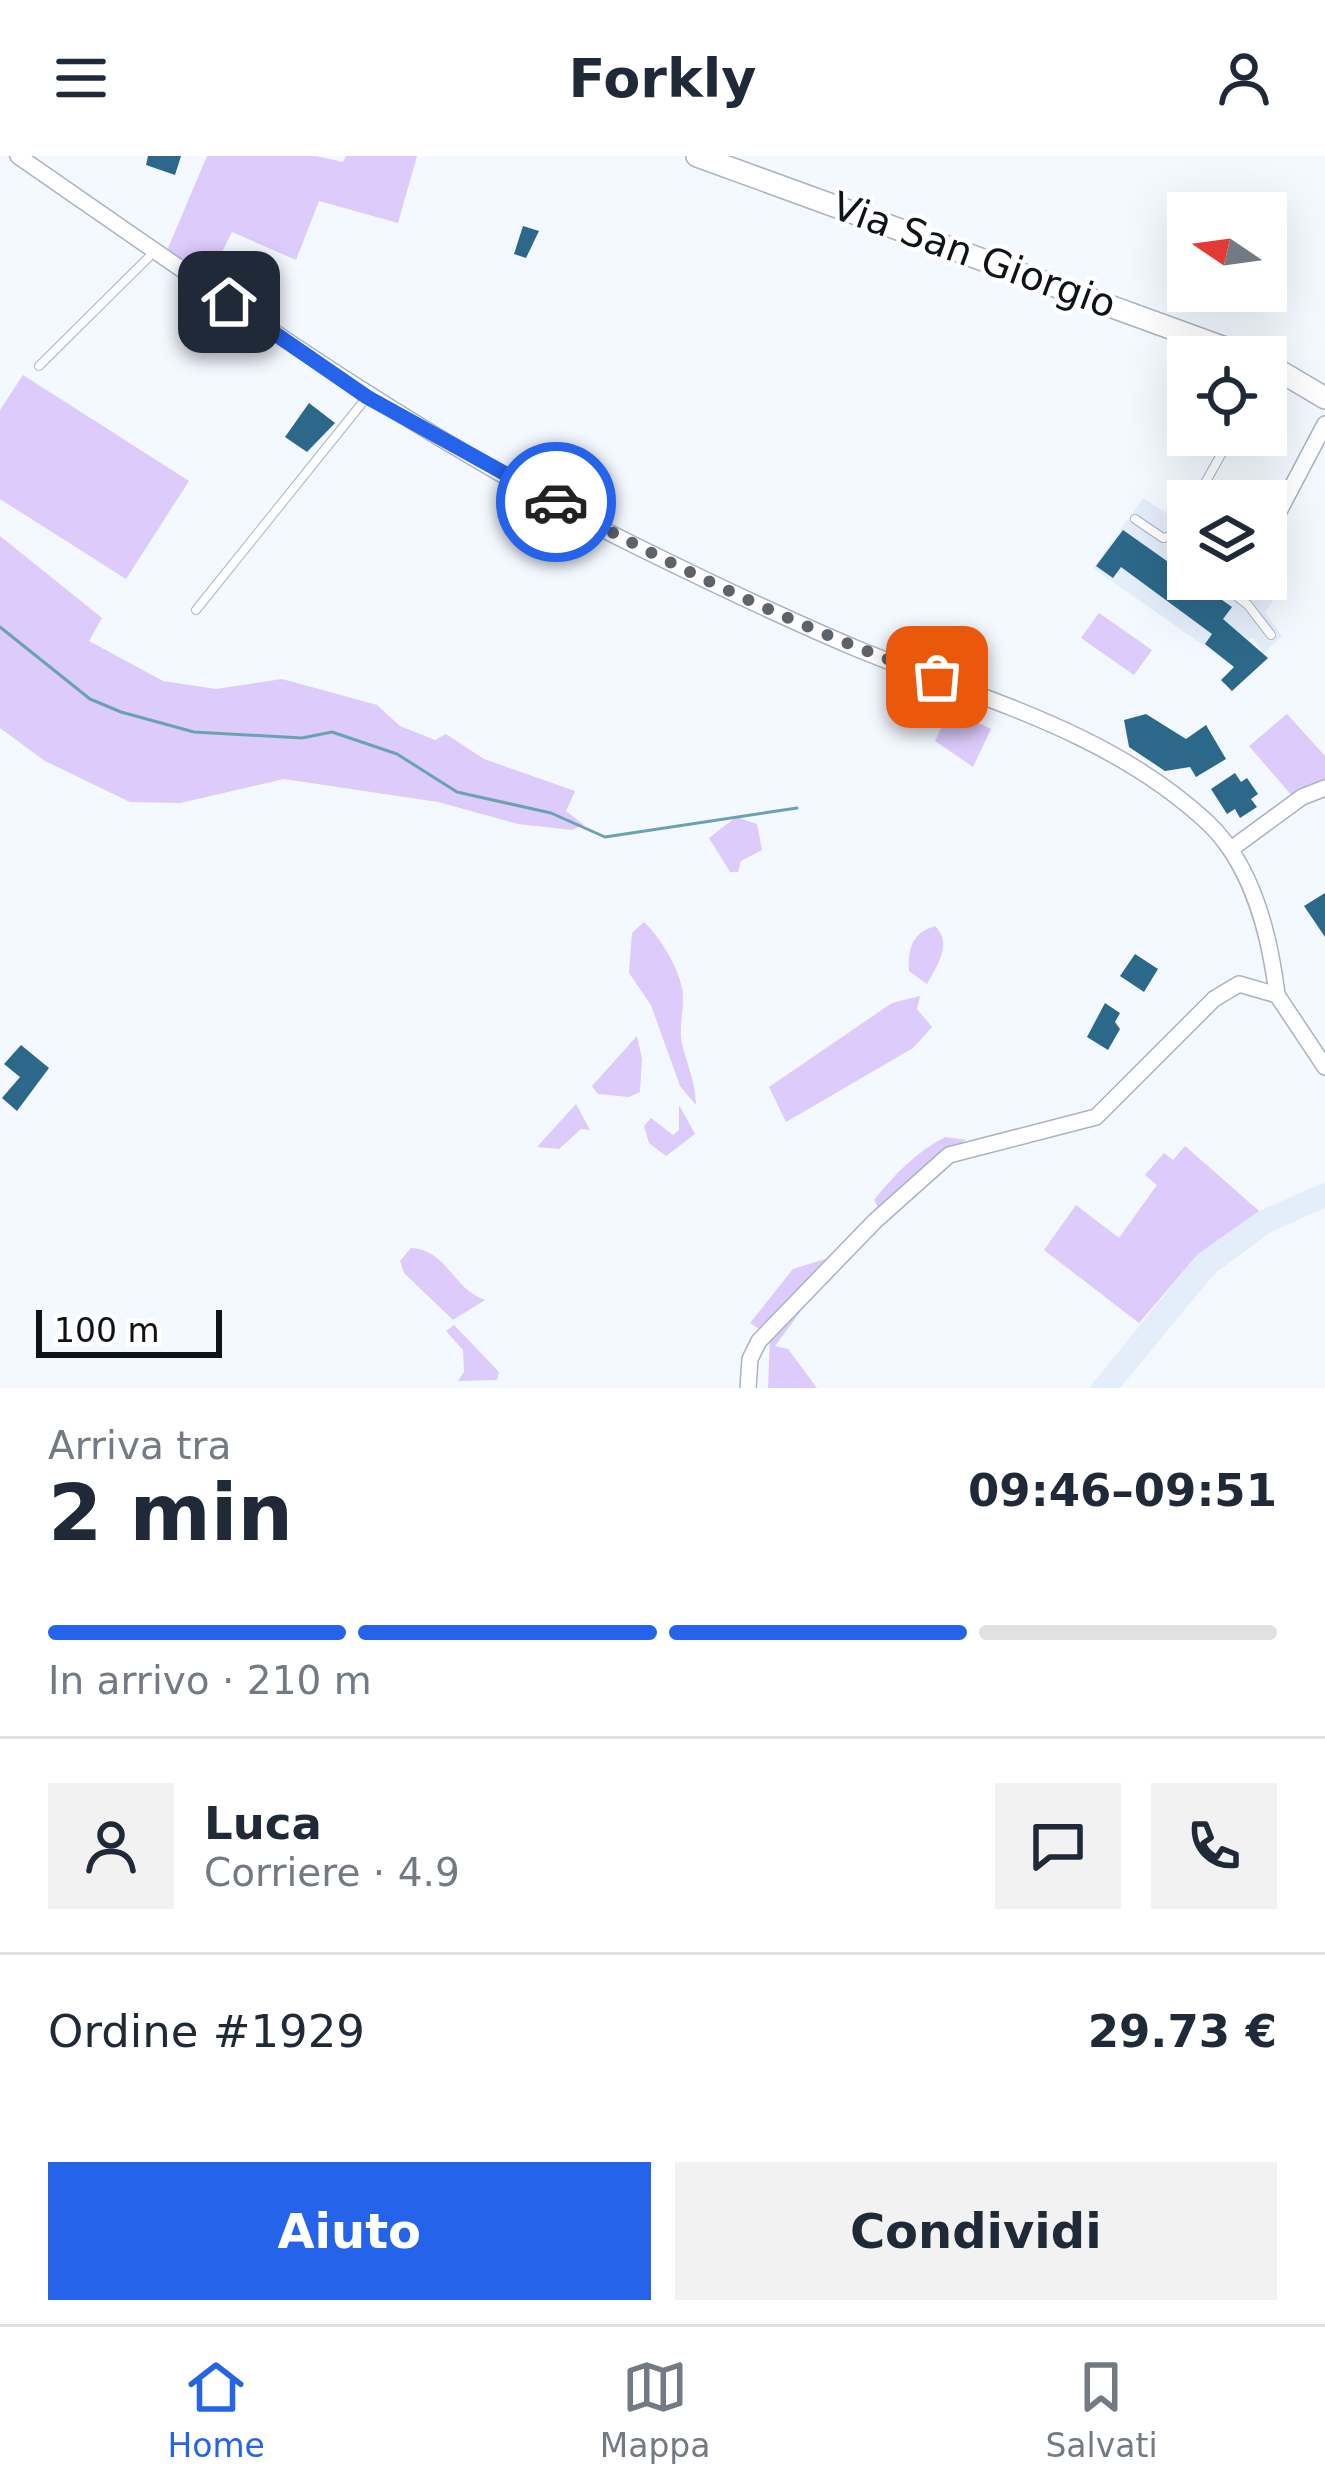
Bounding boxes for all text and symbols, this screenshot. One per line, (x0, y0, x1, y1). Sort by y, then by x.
icon: menu (48, 45, 114, 111)
icon: person (1211, 45, 1277, 111)
text: Forkly (568, 47, 757, 110)
street label: Via San Giorgio (826, 183, 1122, 327)
north arrow (1167, 192, 1287, 312)
map controls (1167, 192, 1287, 600)
pin (178, 251, 280, 353)
icon: home (196, 269, 262, 335)
button: locate (1167, 336, 1287, 456)
courier (496, 442, 616, 562)
icon: car (523, 469, 589, 535)
button: layers (1167, 480, 1287, 600)
pin (886, 626, 988, 728)
icon: bag (904, 644, 970, 710)
scale bar (36, 1304, 222, 1357)
text: 100 m (54, 1311, 160, 1350)
text: Arriva tra (48, 1423, 232, 1468)
text: 09:46–09:51 (968, 1464, 1277, 1517)
text: 2 min (48, 1468, 293, 1558)
text: In arrivo · 210 m (48, 1658, 372, 1703)
button: person (48, 1783, 174, 1909)
button: chat (995, 1783, 1121, 1909)
button: phone (1151, 1783, 1277, 1909)
text: Luca (204, 1797, 322, 1850)
text: Corriere · 4.9 (204, 1850, 460, 1895)
text: Ordine #1929 (48, 2005, 365, 2058)
text: 29.73 € (1088, 2005, 1277, 2058)
button: Aiuto (48, 2162, 651, 2300)
button: Condividi (675, 2162, 1277, 2300)
tab: Home (167, 2354, 265, 2465)
tab: Mappa (600, 2354, 711, 2465)
tab: Salvati (1045, 2354, 1158, 2465)

